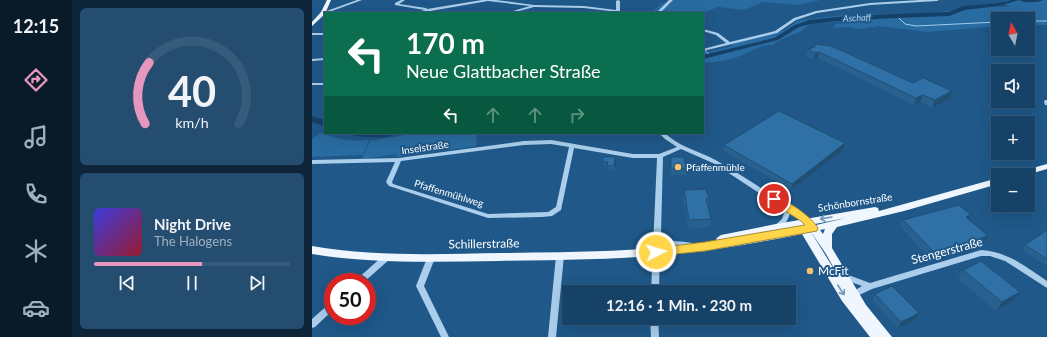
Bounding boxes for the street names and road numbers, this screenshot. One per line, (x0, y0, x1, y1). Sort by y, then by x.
street label: Inselstraße (400, 138, 450, 156)
street label: Pfaffenmühlweg (413, 177, 485, 209)
street label: Schönbornstraße (817, 190, 893, 214)
street label: Stengerstraße (909, 234, 984, 267)
street label: Schillerstraße (448, 235, 520, 252)

